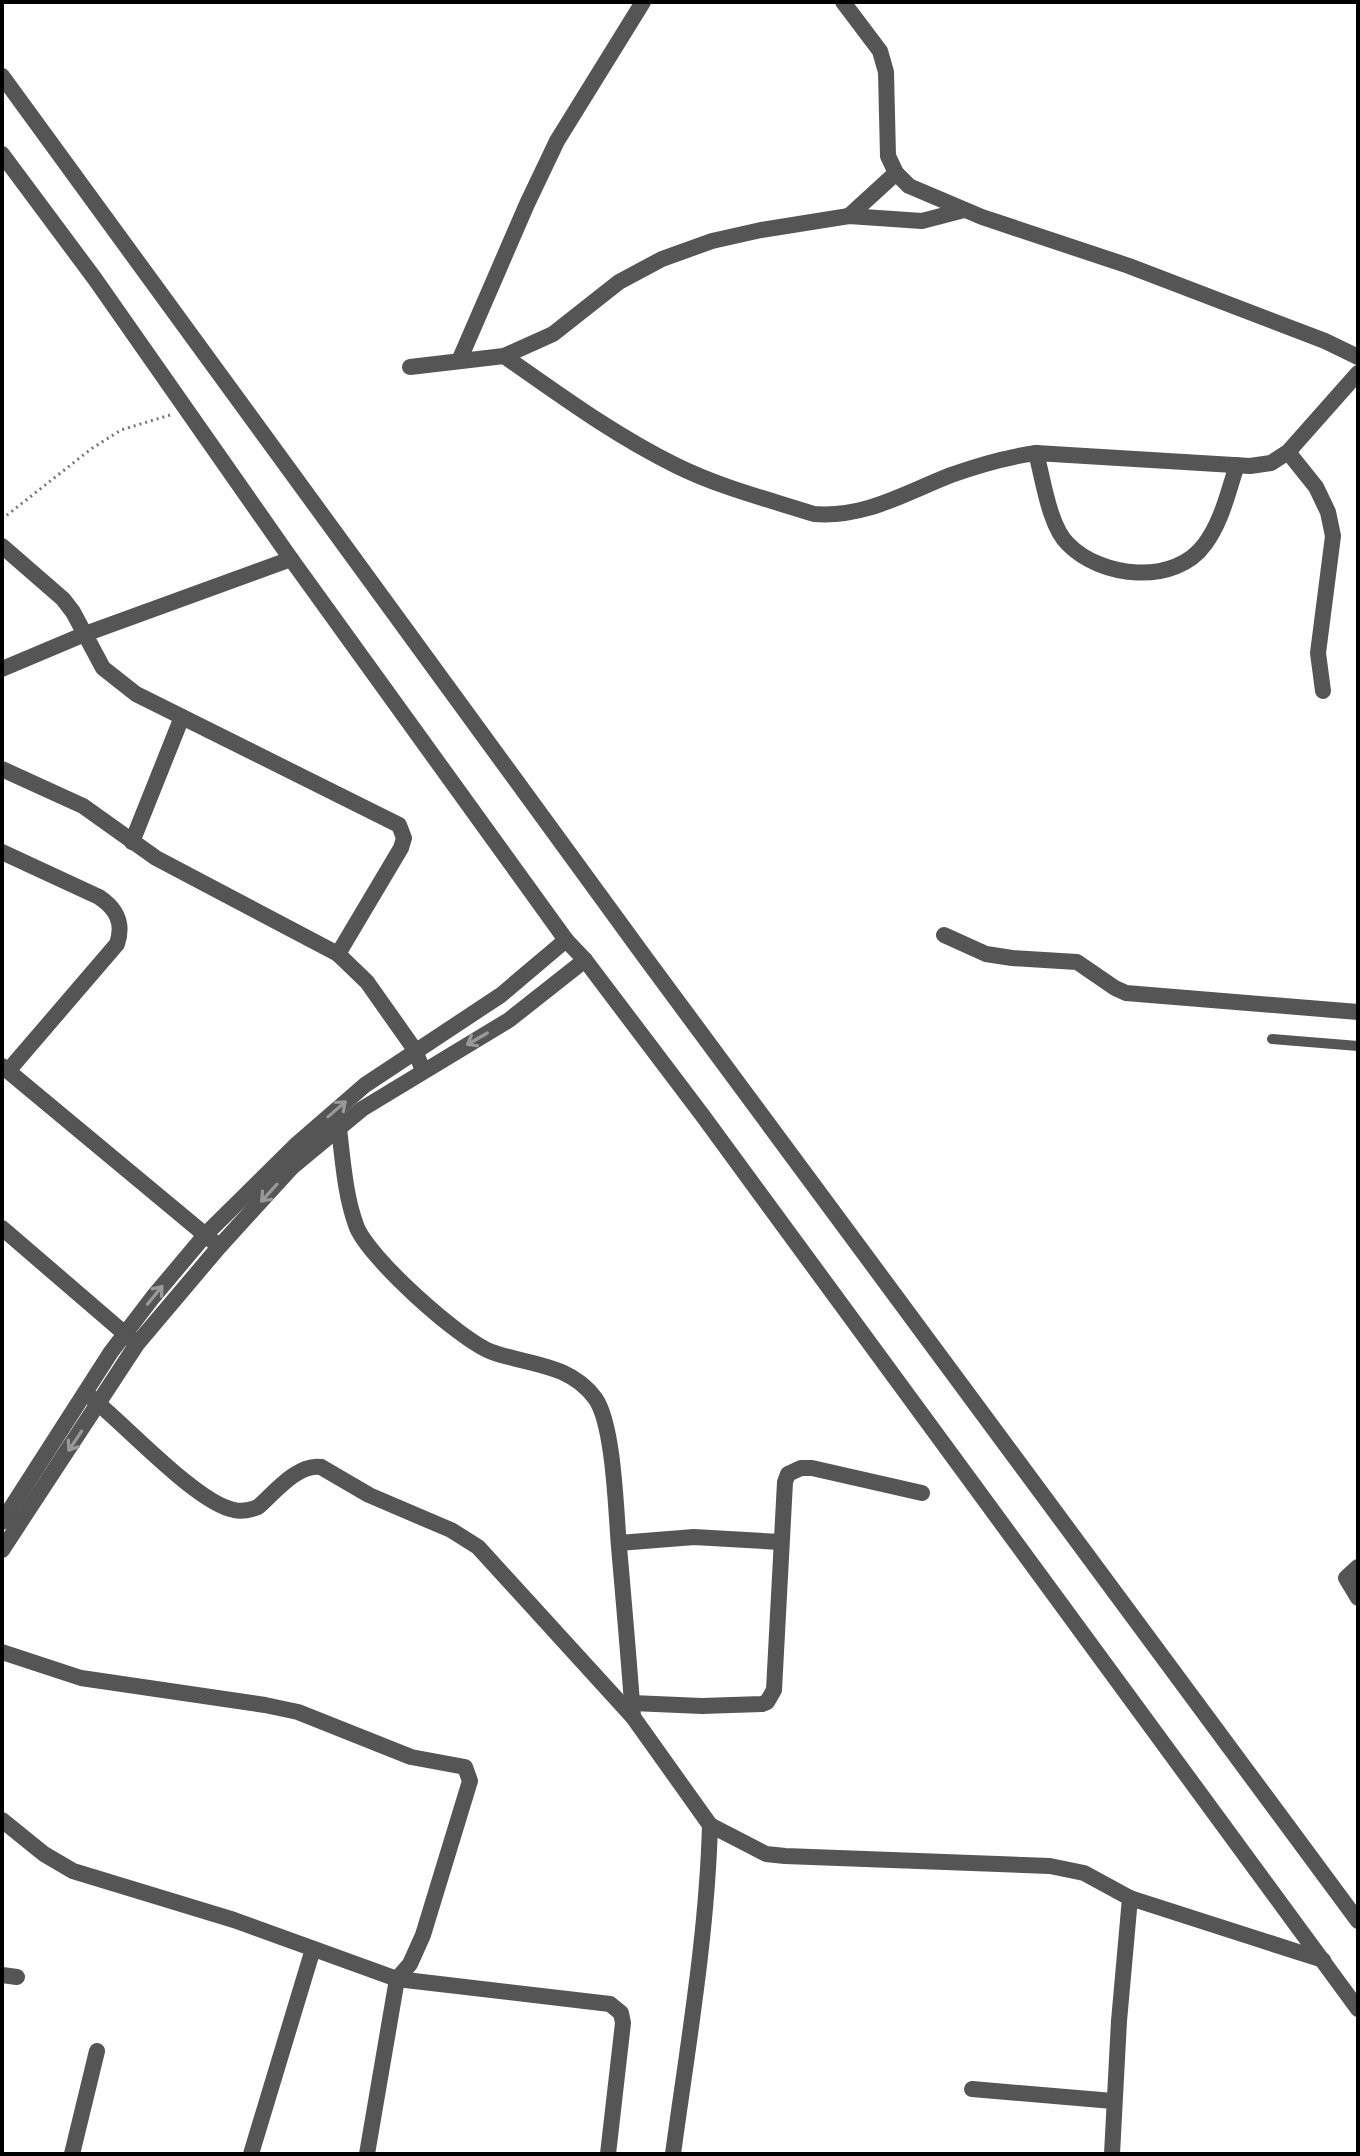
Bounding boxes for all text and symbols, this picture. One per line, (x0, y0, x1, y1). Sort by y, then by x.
one-way arrow (466, 1031, 489, 1047)
one-way arrow (326, 1101, 346, 1119)
one-way arrow (260, 1182, 278, 1202)
one-way arrow (146, 1285, 164, 1306)
one-way arrow (66, 1429, 82, 1452)

